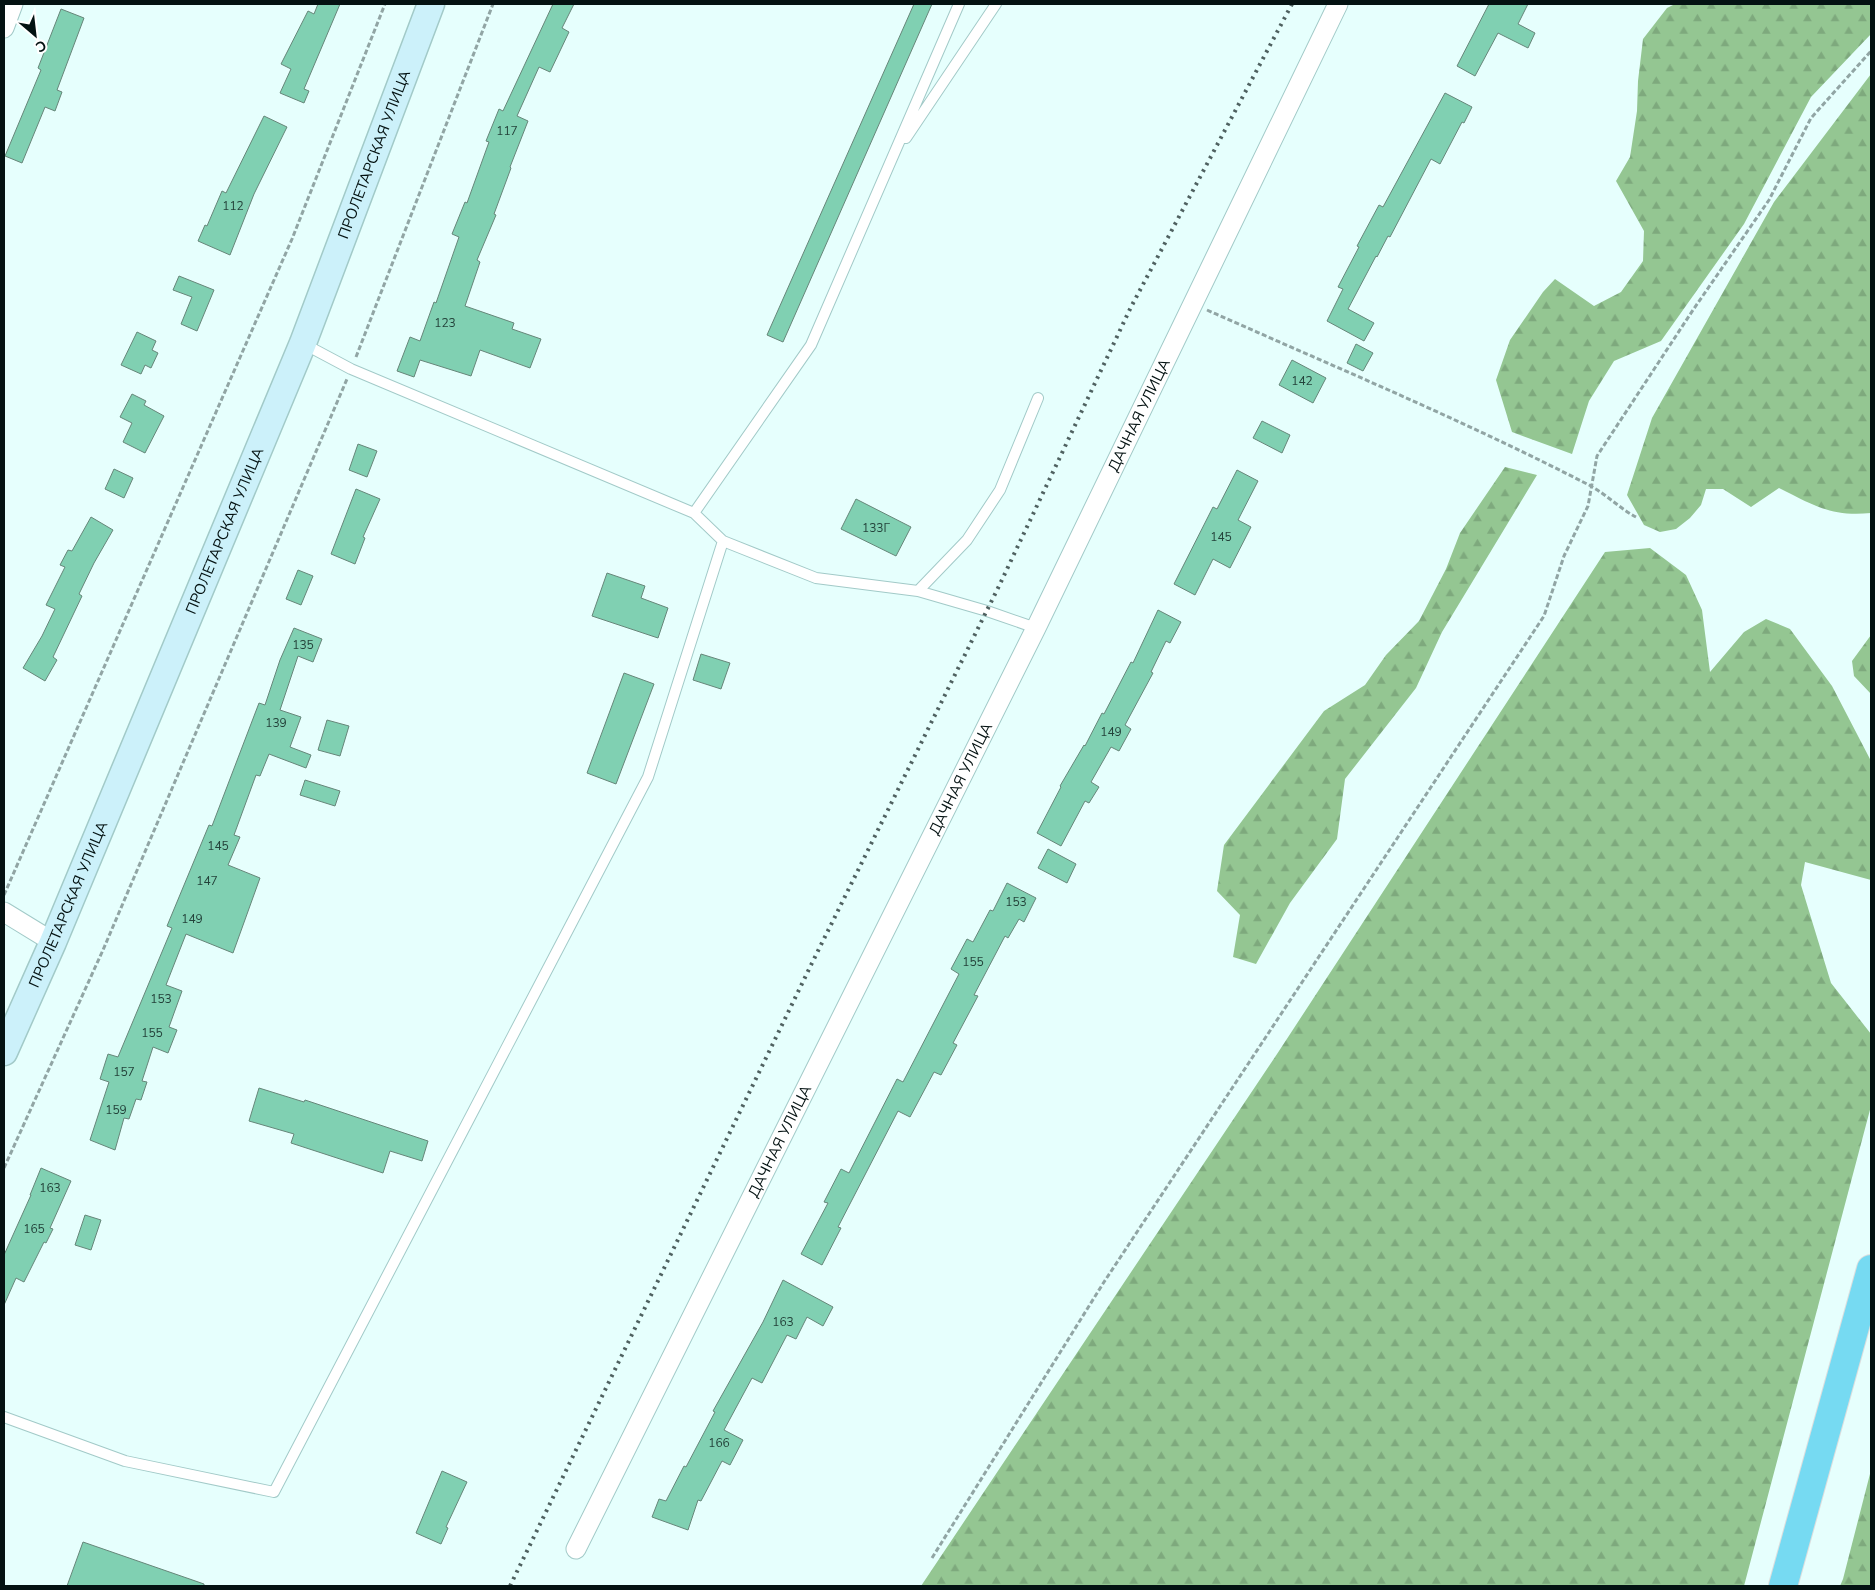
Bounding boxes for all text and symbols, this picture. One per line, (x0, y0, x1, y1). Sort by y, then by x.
north arrow (10, 10, 60, 60)
text: С (32, 35, 50, 57)
street label: ПРОЛЕТАРСКАЯ УЛИЦА (333, 67, 415, 242)
house number: 117 (496, 123, 518, 139)
house number: 112 (222, 198, 244, 214)
house number: 123 (434, 315, 456, 331)
street label: ДАЧНАЯ УЛИЦА (1103, 355, 1175, 475)
house number: 142 (1291, 373, 1313, 389)
street label: ПРОЛЕТАРСКАЯ УЛИЦА (181, 444, 268, 617)
house number: 133Г (862, 520, 891, 536)
house number: 145 (1210, 529, 1232, 545)
house number: 135 (292, 637, 314, 653)
house number: 139 (265, 715, 287, 731)
street label: ДАЧНАЯ УЛИЦА (924, 719, 997, 838)
house number: 149 (1100, 724, 1122, 740)
street label: ПРОЛЕТАРСКАЯ УЛИЦА (24, 818, 112, 991)
house number: 145 (207, 838, 229, 854)
house number: 147 (196, 873, 218, 889)
house number: 153 (1005, 894, 1027, 910)
house number: 149 (181, 911, 203, 927)
house number: 155 (962, 954, 984, 970)
house number: 153 (150, 991, 172, 1007)
house number: 155 (141, 1025, 163, 1041)
house number: 157 (113, 1064, 135, 1080)
street label: ДАЧНАЯ УЛИЦА (743, 1081, 816, 1201)
house number: 159 (105, 1102, 127, 1118)
house number: 163 (39, 1180, 61, 1196)
house number: 165 (23, 1221, 45, 1237)
house number: 163 (772, 1314, 794, 1330)
house number: 166 (708, 1435, 730, 1451)

